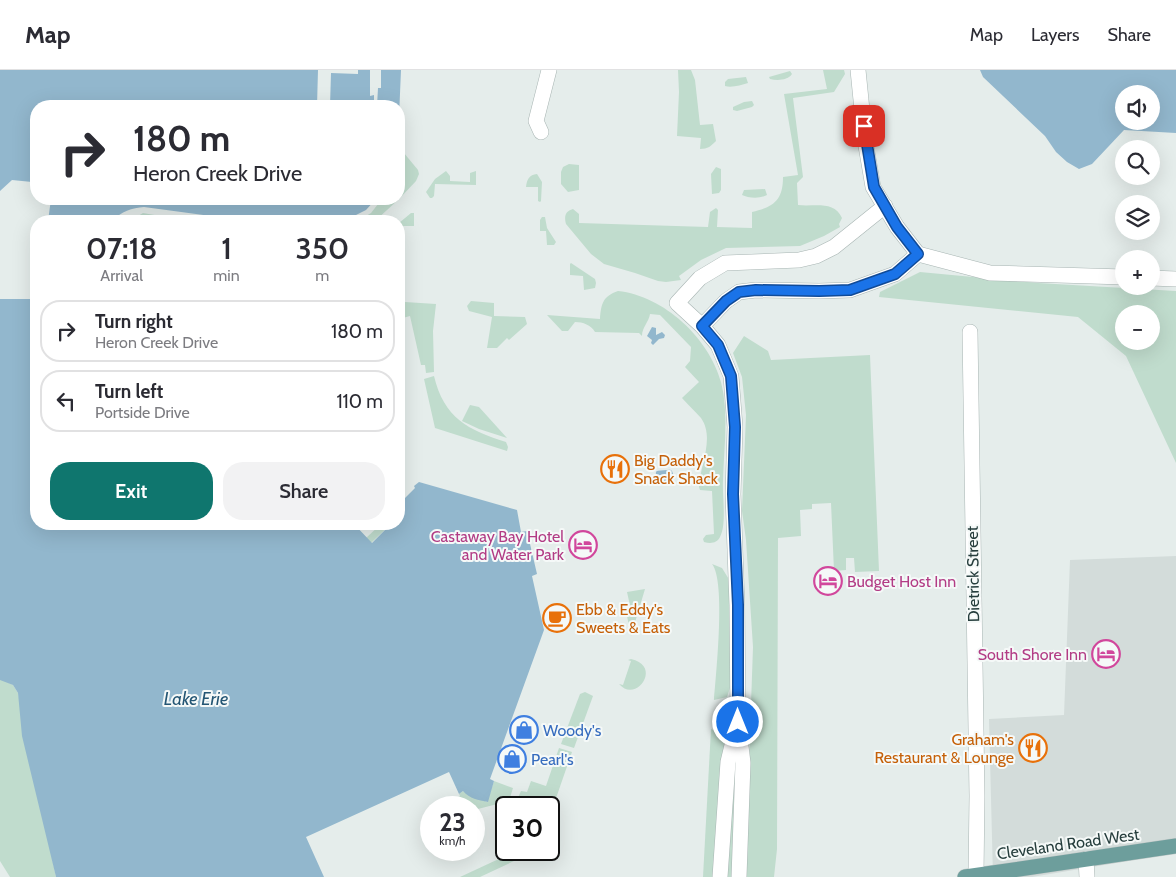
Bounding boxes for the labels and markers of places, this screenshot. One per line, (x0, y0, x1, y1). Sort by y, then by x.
pin (843, 105, 885, 147)
place label: Big Daddy's Snack Shack (634, 451, 719, 488)
restaurant icon: Big Daddy's Snack Shack (600, 454, 630, 484)
place label: Castaway Bay Hotel and Water Park (431, 527, 565, 564)
hotel icon: Castaway Bay Hotel and Water Park (568, 530, 598, 560)
hotel icon: Budget Host Inn (813, 566, 843, 596)
place label: Budget Host Inn (847, 572, 956, 591)
place label: Ebb & Eddy's Sweets & Eats (576, 600, 671, 637)
cafe icon: Ebb & Eddy's Sweets & Eats (542, 603, 572, 633)
hotel icon: South Shore Inn (1091, 639, 1121, 669)
place label: South Shore Inn (978, 645, 1087, 664)
shop icon: Woody's (509, 715, 539, 745)
place label: Woody's (543, 721, 602, 740)
place label: Graham's Restaurant & Lounge (874, 730, 1014, 767)
restaurant icon: Graham's Restaurant & Lounge (1018, 733, 1048, 763)
shop icon: Pearl's (497, 744, 527, 774)
place label: Pearl's (531, 750, 574, 769)

